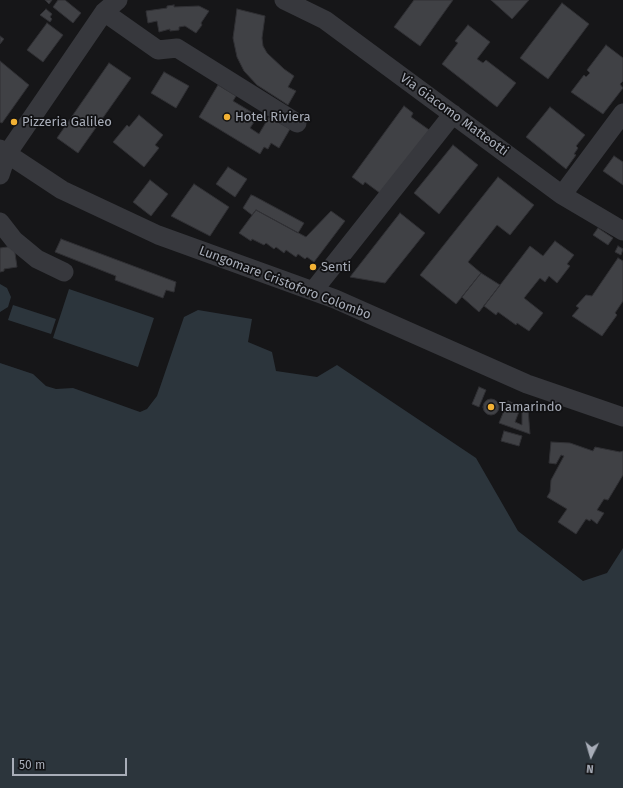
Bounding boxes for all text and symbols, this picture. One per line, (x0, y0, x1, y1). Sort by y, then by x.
street label: Via Giacomo Matteotti (397, 70, 511, 160)
place label: Hotel Riviera (235, 109, 311, 125)
marker: Hotel Riviera (222, 112, 232, 122)
place label: Pizzeria Galileo (22, 114, 112, 130)
marker: Pizzeria Galileo (9, 117, 19, 127)
street label: Lungomare Cristoforo Colombo (197, 243, 373, 323)
place label: Senti (321, 259, 351, 275)
marker: Senti (308, 262, 318, 272)
place label: Tamarindo (499, 399, 562, 415)
marker: Tamarindo (486, 402, 496, 412)
north arrow (571, 736, 611, 776)
scale bar (14, 750, 129, 776)
text: 50 m (19, 758, 45, 772)
text: N (586, 762, 594, 775)

